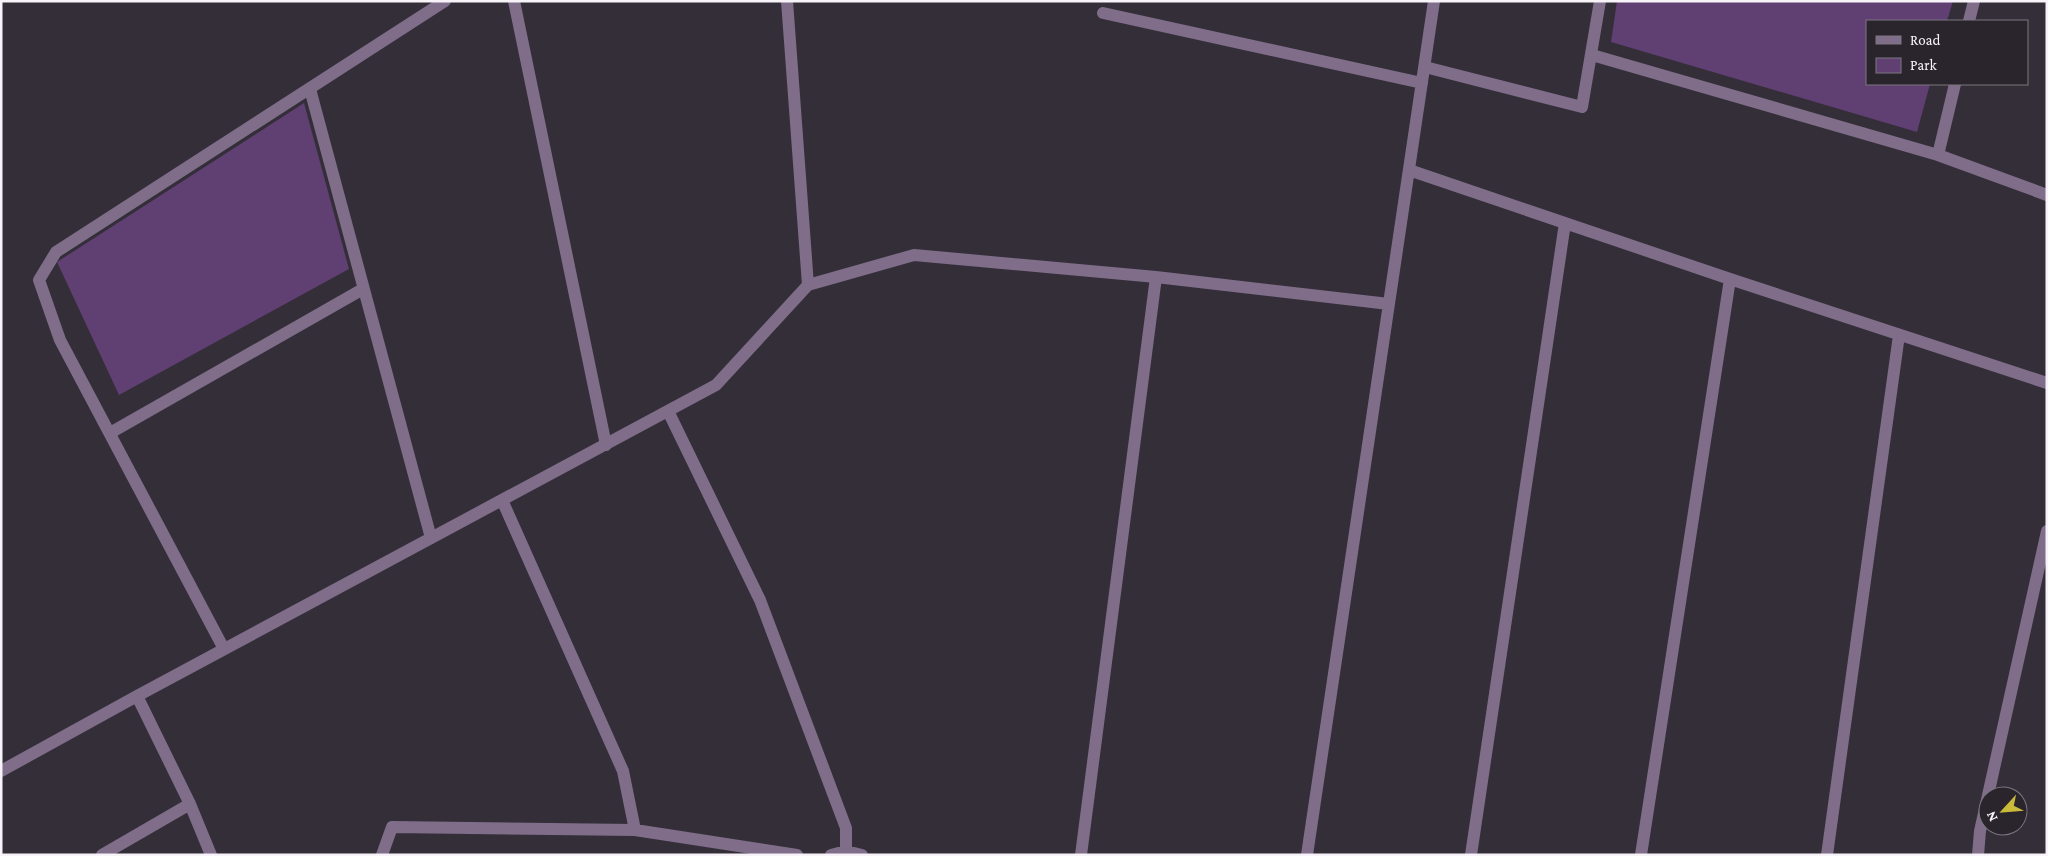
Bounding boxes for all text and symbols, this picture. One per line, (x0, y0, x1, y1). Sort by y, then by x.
legend (1866, 20, 2028, 85)
text: Road (1910, 32, 1941, 48)
text: Park (1910, 57, 1937, 73)
north arrow (1978, 786, 2028, 836)
text: N (1982, 808, 2001, 824)

